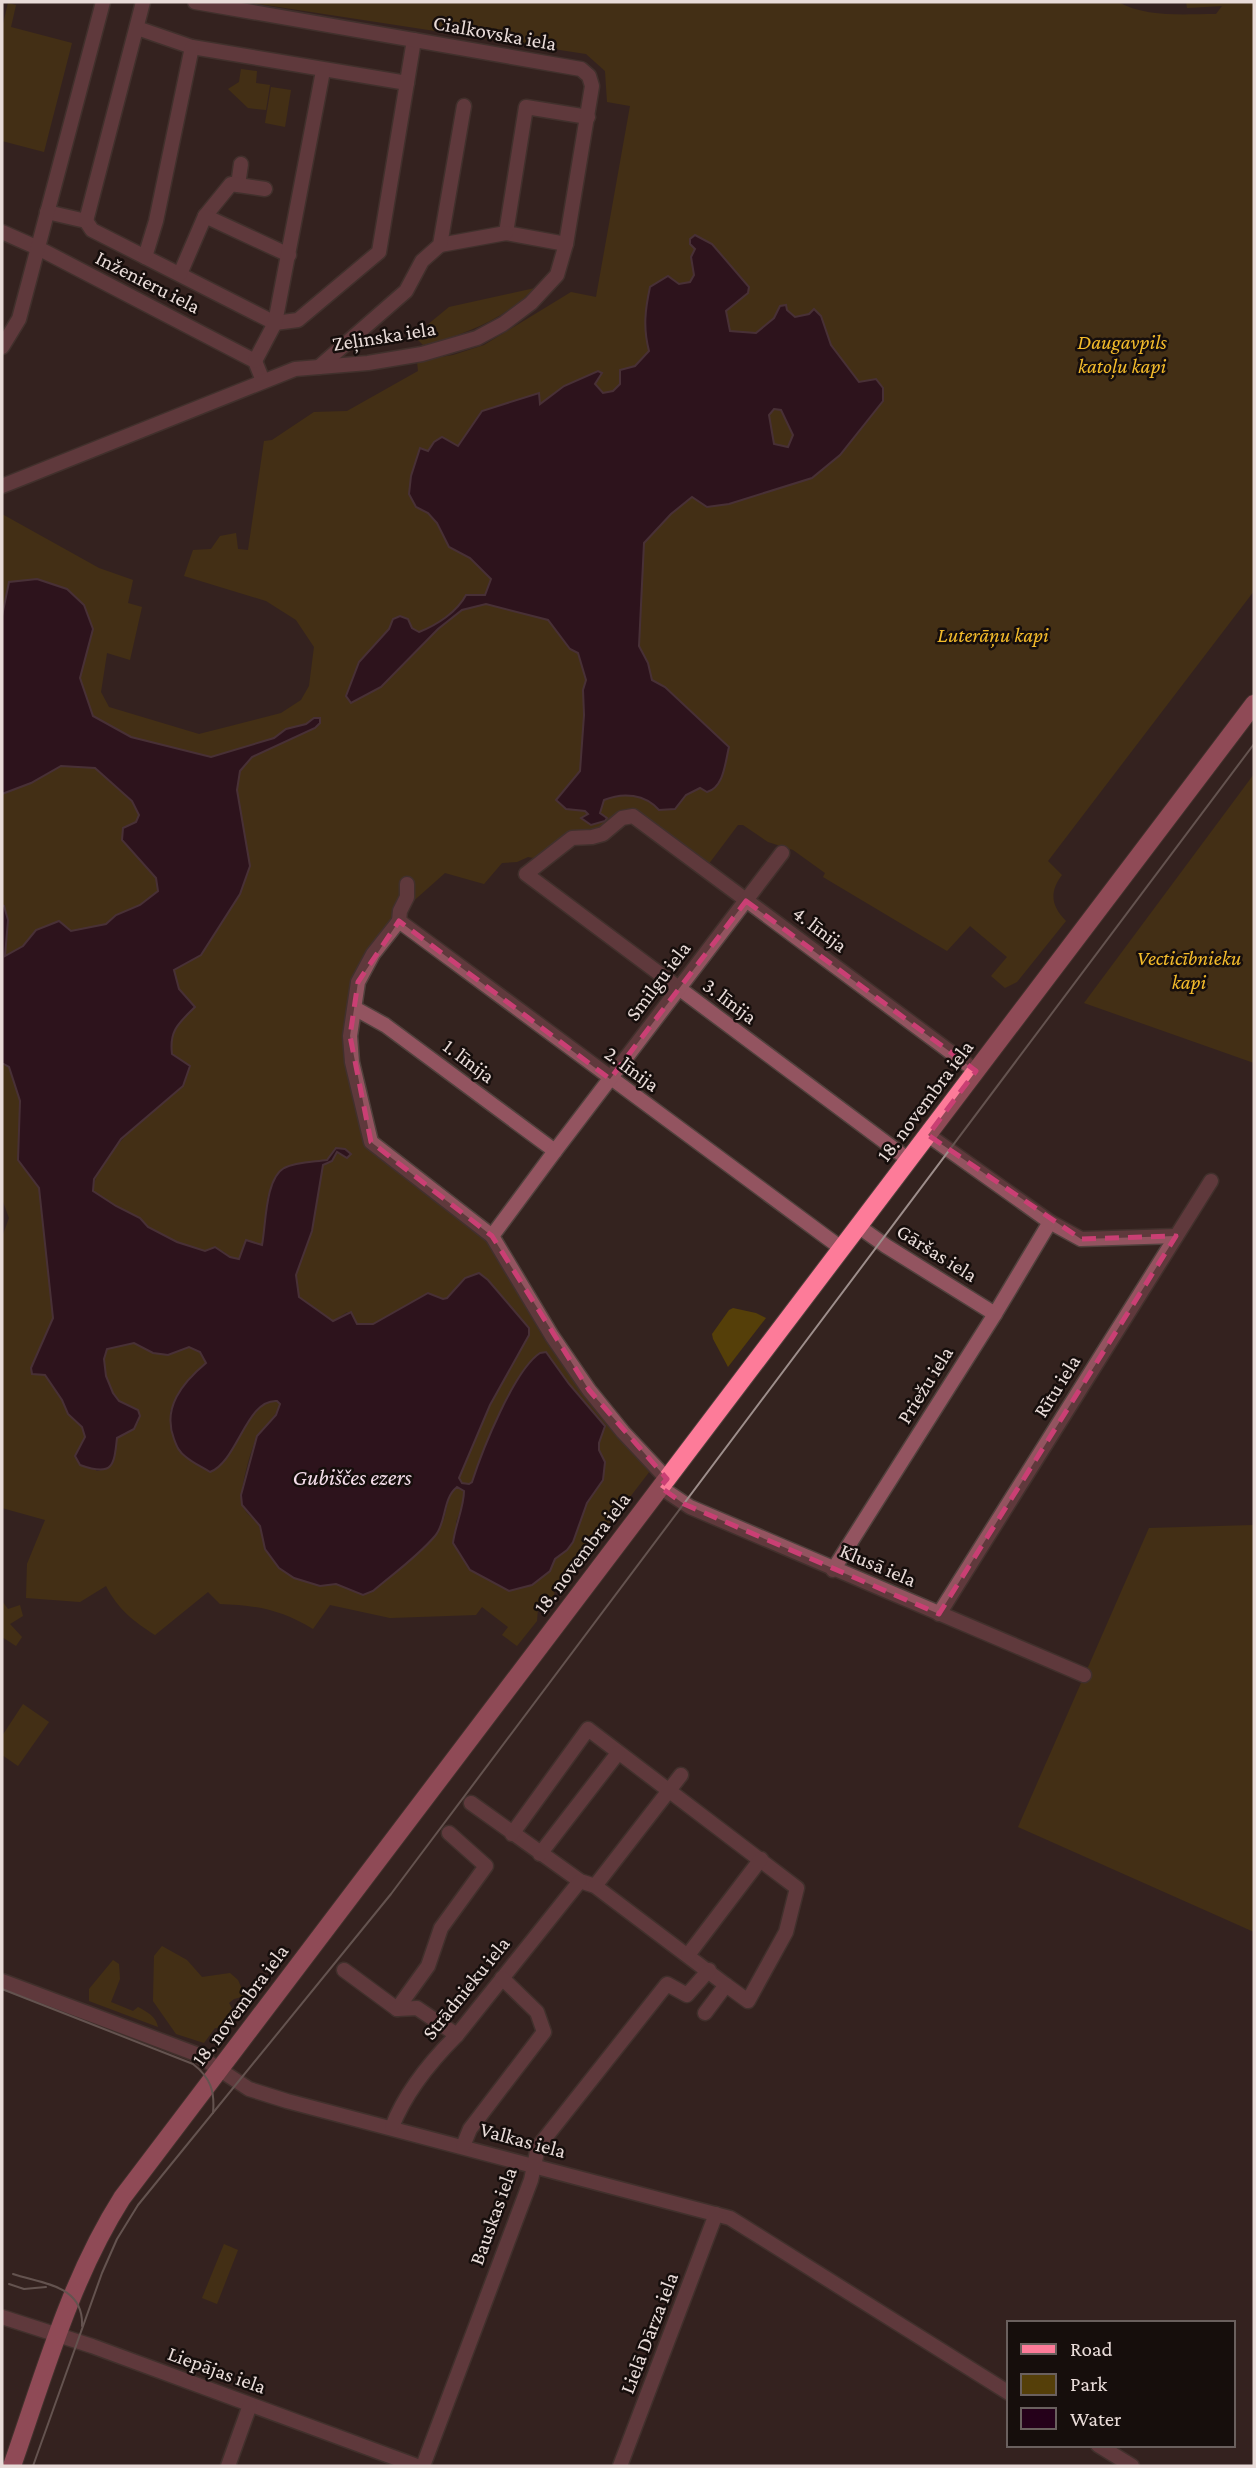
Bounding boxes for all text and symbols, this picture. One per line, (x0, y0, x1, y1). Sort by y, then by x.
street label: Cialkovska iela (432, 10, 559, 56)
street label: Inženieru iela (92, 245, 205, 319)
street label: Zeļinska iela (331, 316, 438, 357)
park label: Daugavpils katoļu kapi (1077, 330, 1167, 379)
park label: Luterāņu kapi (937, 623, 1049, 648)
street label: 4. līnija (788, 901, 852, 957)
street label: Smilgu iela (620, 936, 696, 1025)
park label: Vecticībnieku kapi (1137, 946, 1241, 994)
street label: 3. līnija (698, 973, 762, 1029)
street label: 1. līnija (438, 1034, 500, 1088)
street label: 18. novembra iela (872, 1035, 979, 1166)
street label: 2. līnija (600, 1041, 664, 1097)
street label: Gāršas iela (892, 1219, 982, 1287)
street label: Priežu iela (892, 1342, 958, 1428)
street label: Rītu iela (1029, 1350, 1086, 1422)
water label: Gubiščes ezers (293, 1464, 412, 1490)
street label: 18. novembra iela (529, 1487, 636, 1618)
street label: Klusā iela (836, 1538, 920, 1592)
street label: Strādnieku iela (417, 1931, 515, 2044)
street label: 18. novembra iela (187, 1939, 294, 2070)
street label: Valkas iela (477, 2117, 569, 2163)
street label: Bauskas iela (464, 2164, 522, 2268)
street label: Lielā Dārza iela (615, 2269, 683, 2397)
legend (1007, 2321, 1235, 2447)
text: Road (1070, 2337, 1113, 2361)
street label: Liepājas iela (165, 2341, 270, 2399)
text: Park (1070, 2372, 1107, 2396)
text: Water (1070, 2407, 1122, 2431)

